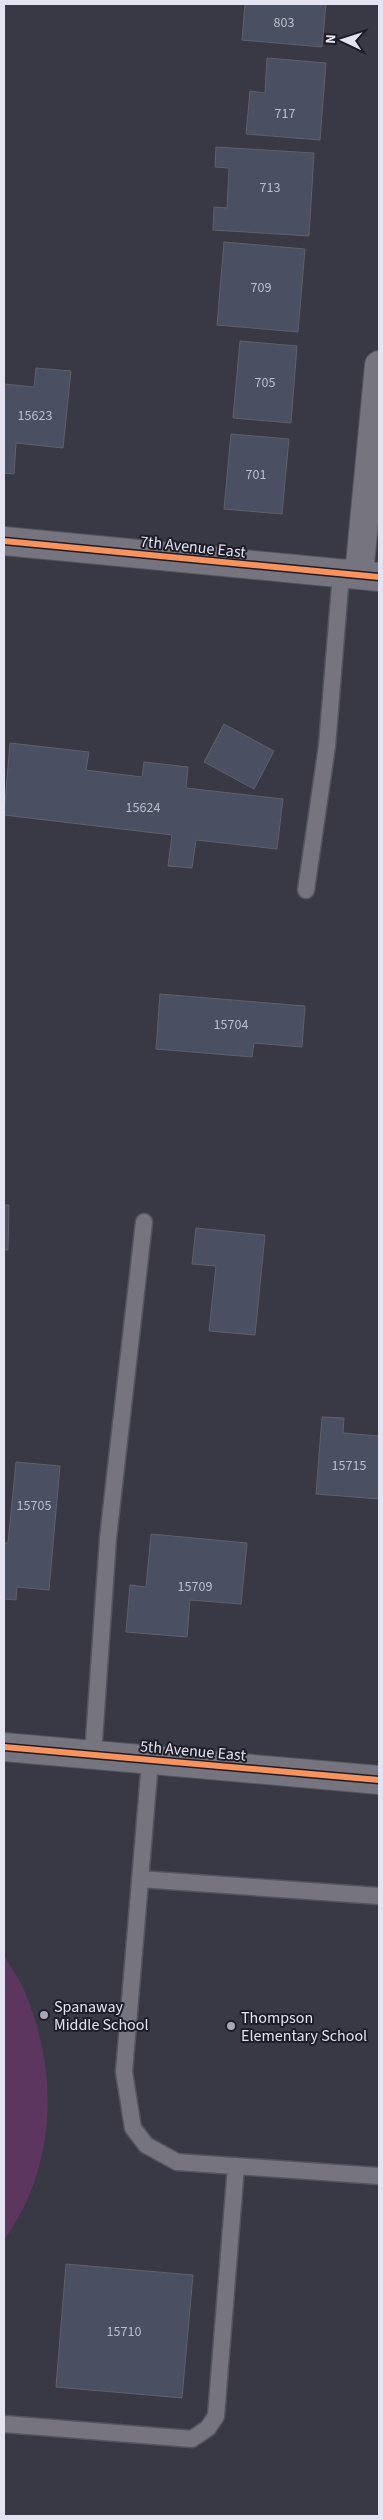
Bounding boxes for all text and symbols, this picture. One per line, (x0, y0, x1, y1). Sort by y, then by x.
house number: 803 (274, 13, 294, 33)
north arrow (318, 15, 368, 65)
text: N (321, 34, 341, 45)
house number: 717 (275, 104, 295, 124)
house number: 713 (260, 178, 280, 198)
house number: 709 (251, 278, 271, 298)
house number: 705 (255, 373, 275, 393)
house number: 15623 (18, 406, 52, 426)
house number: 701 (246, 465, 266, 485)
street label: 7th Avenue East (139, 531, 247, 564)
house number: 15624 (126, 798, 160, 818)
house number: 15704 (214, 1015, 248, 1035)
house number: 15715 (332, 1456, 366, 1476)
house number: 15705 (17, 1496, 51, 1516)
house number: 15709 (178, 1577, 212, 1597)
street label: 5th Avenue East (139, 1735, 247, 1767)
place label: Spanaway Middle School (54, 1996, 149, 2036)
place label: Thompson Elementary School (241, 2007, 367, 2047)
marker: Spanaway Middle School (38, 2009, 50, 2021)
marker: Thompson Elementary School (225, 2020, 237, 2032)
house number: 15710 (107, 2322, 141, 2342)

